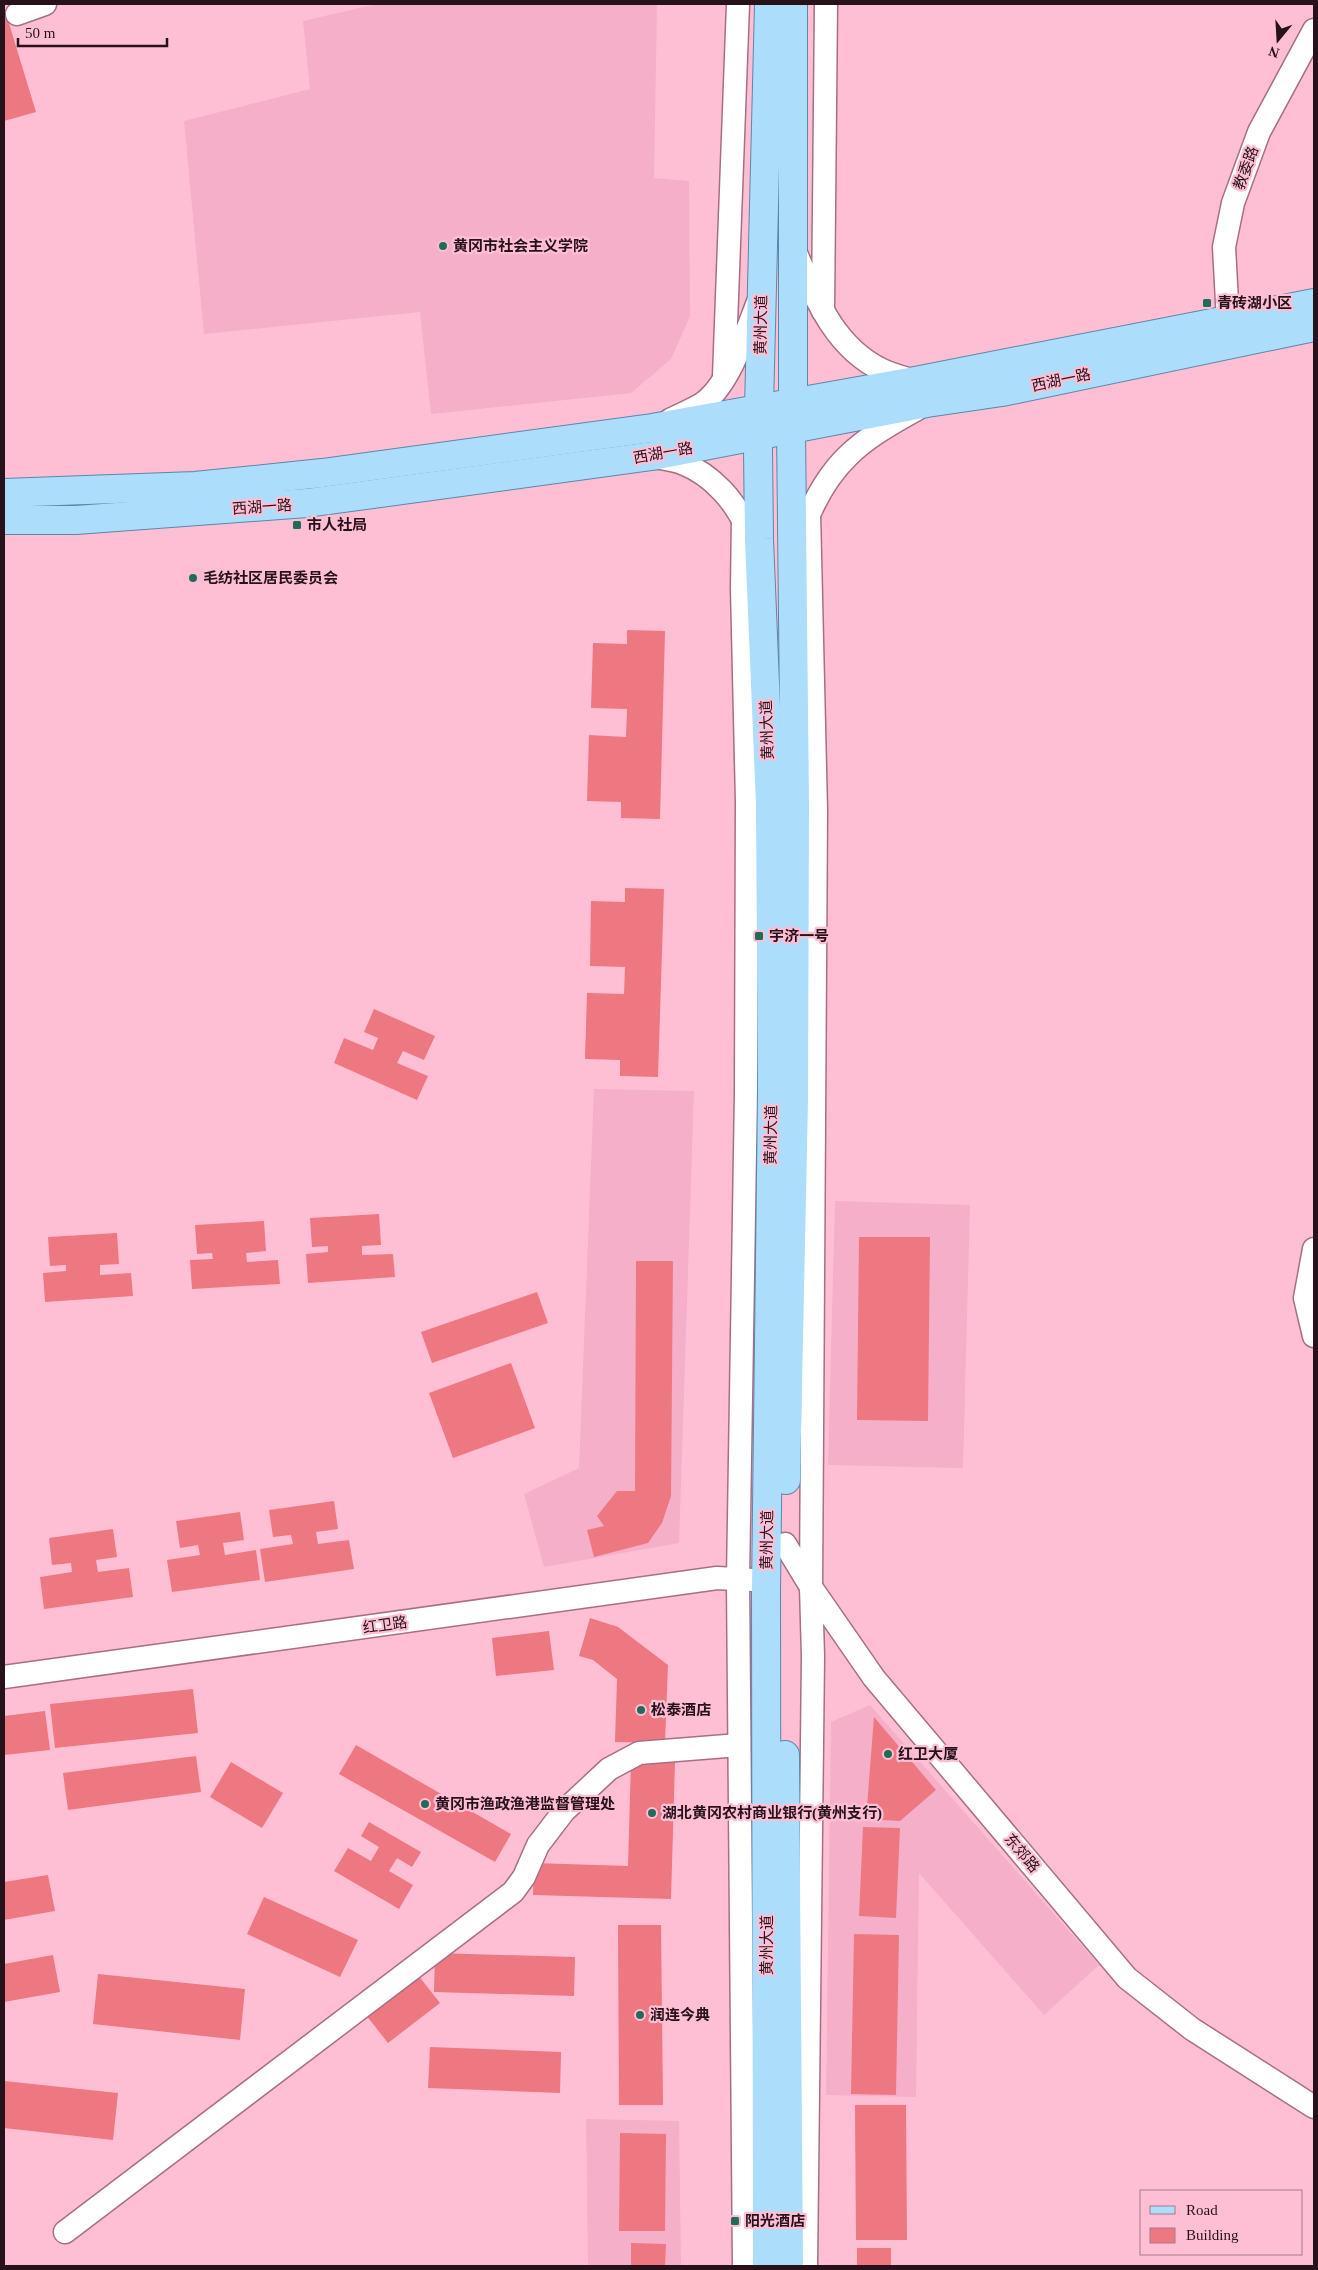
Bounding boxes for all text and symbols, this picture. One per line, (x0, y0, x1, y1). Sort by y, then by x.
scale bar (18, 15, 166, 47)
north arrow (1253, 15, 1303, 65)
text: 50 m (25, 25, 56, 41)
text: N (1267, 43, 1281, 61)
street label: 教委路 (1231, 144, 1261, 192)
place label: 黄冈市社会主义学院 (453, 237, 588, 254)
marker: 黄冈市社会主义学院 (437, 240, 449, 252)
street label: 黄州大道 (751, 295, 770, 355)
place label: 青砖湖小区 (1217, 295, 1292, 311)
marker: 青砖湖小区 (1201, 297, 1213, 309)
street label: 西湖一路 (1030, 366, 1092, 394)
street label: 西湖一路 (632, 440, 694, 466)
street label: 西湖一路 (232, 497, 292, 517)
place label: 市人社局 (307, 516, 367, 533)
marker: 市人社局 (291, 519, 303, 531)
place label: 毛纺社区居民委员会 (203, 569, 338, 586)
marker: 毛纺社区居民委员会 (187, 572, 199, 584)
street label: 黄州大道 (757, 700, 776, 760)
place label: 宇济一号 (769, 928, 829, 944)
marker: 宇济一号 (753, 930, 765, 942)
street label: 黄州大道 (761, 1105, 780, 1165)
street label: 黄州大道 (757, 1510, 776, 1570)
street label: 红卫路 (362, 1614, 408, 1636)
place label: 松泰酒店 (651, 1702, 711, 1718)
marker: 松泰酒店 (635, 1704, 647, 1716)
place label: 红卫大厦 (898, 1746, 958, 1762)
marker: 红卫大厦 (882, 1748, 894, 1760)
place label: 黄冈市渔政渔港监督管理处 (435, 1795, 615, 1812)
marker: 黄冈市渔政渔港监督管理处 (419, 1798, 431, 1810)
place label: 湖北黄冈农村商业银行(黄州支行) (662, 1804, 882, 1822)
marker: 湖北黄冈农村商业银行(黄州支行) (646, 1807, 658, 1819)
street label: 东郊路 (1001, 1831, 1043, 1875)
street label: 黄州大道 (758, 1915, 775, 1975)
place label: 润连今典 (650, 2006, 710, 2023)
marker: 润连今典 (634, 2009, 646, 2021)
legend (1140, 2190, 1303, 2255)
text: Road (1186, 2202, 1218, 2218)
place label: 阳光酒店 (745, 2213, 805, 2229)
marker: 阳光酒店 (729, 2215, 741, 2227)
text: Building (1186, 2227, 1239, 2243)

